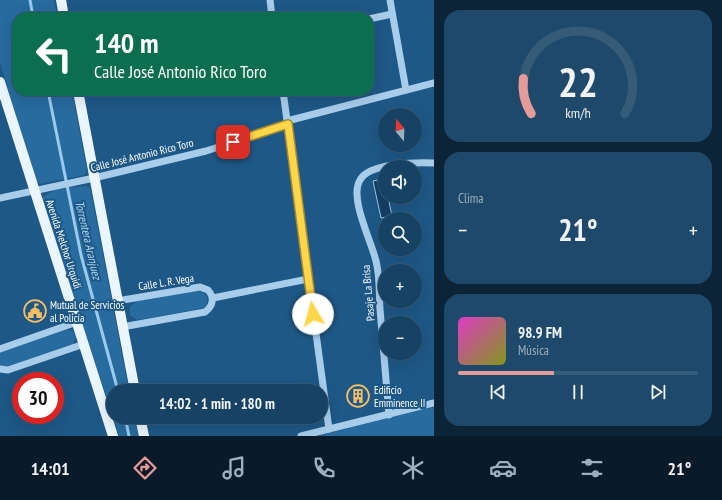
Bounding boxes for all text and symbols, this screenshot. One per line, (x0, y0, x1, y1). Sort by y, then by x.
text: 140 m (94, 24, 158, 61)
icon: left (28, 28, 80, 80)
text: 22 (558, 55, 598, 108)
text: Calle José Antonio Rico Toro (94, 60, 267, 83)
text: km/h (565, 103, 591, 122)
north arrow (378, 108, 422, 152)
map controls (378, 108, 422, 360)
pin (216, 125, 250, 159)
icon: arrive (222, 131, 244, 153)
street label: Calle José Antonio Rico Toro (89, 135, 195, 175)
button: sound (378, 160, 422, 204)
text: Clima (458, 190, 483, 207)
street label: Avenida Melchor Urquidi (43, 198, 85, 290)
water label: Torrentera Aranjuez (72, 199, 105, 282)
text: 21° (558, 210, 598, 249)
button: search (378, 212, 422, 256)
text: − (458, 216, 467, 244)
text: + (689, 216, 698, 244)
street label: Pasaje La Brisa (359, 264, 377, 322)
button: + (378, 264, 422, 308)
street label: Calle L. R. Vega (137, 271, 195, 293)
position arrow (292, 293, 334, 335)
public building icon: Mutual de Servicios al Policía (22, 298, 48, 324)
place label: Mutual de Servicios al Policía (50, 298, 124, 325)
button: − (378, 316, 422, 360)
text: 98.9 FM (518, 323, 562, 342)
text: Música (518, 342, 549, 359)
speed limit sign: 30 (12, 372, 64, 424)
icon: previous (487, 381, 509, 403)
icon: pause (567, 381, 589, 403)
icon: next (647, 381, 669, 403)
building icon: Edificio Emminence II (345, 383, 371, 409)
place label: Edificio Emminence II (374, 383, 425, 410)
text: 14:02 · 1 min · 180 m (159, 394, 275, 413)
icon: directions (131, 454, 159, 482)
icon: music (220, 454, 248, 482)
icon: phone (310, 454, 338, 482)
icon: climate (399, 454, 427, 482)
icon: car (489, 454, 517, 482)
icon: filters (578, 454, 606, 482)
text: 14:01 (31, 457, 70, 480)
text: 21° (667, 457, 691, 480)

